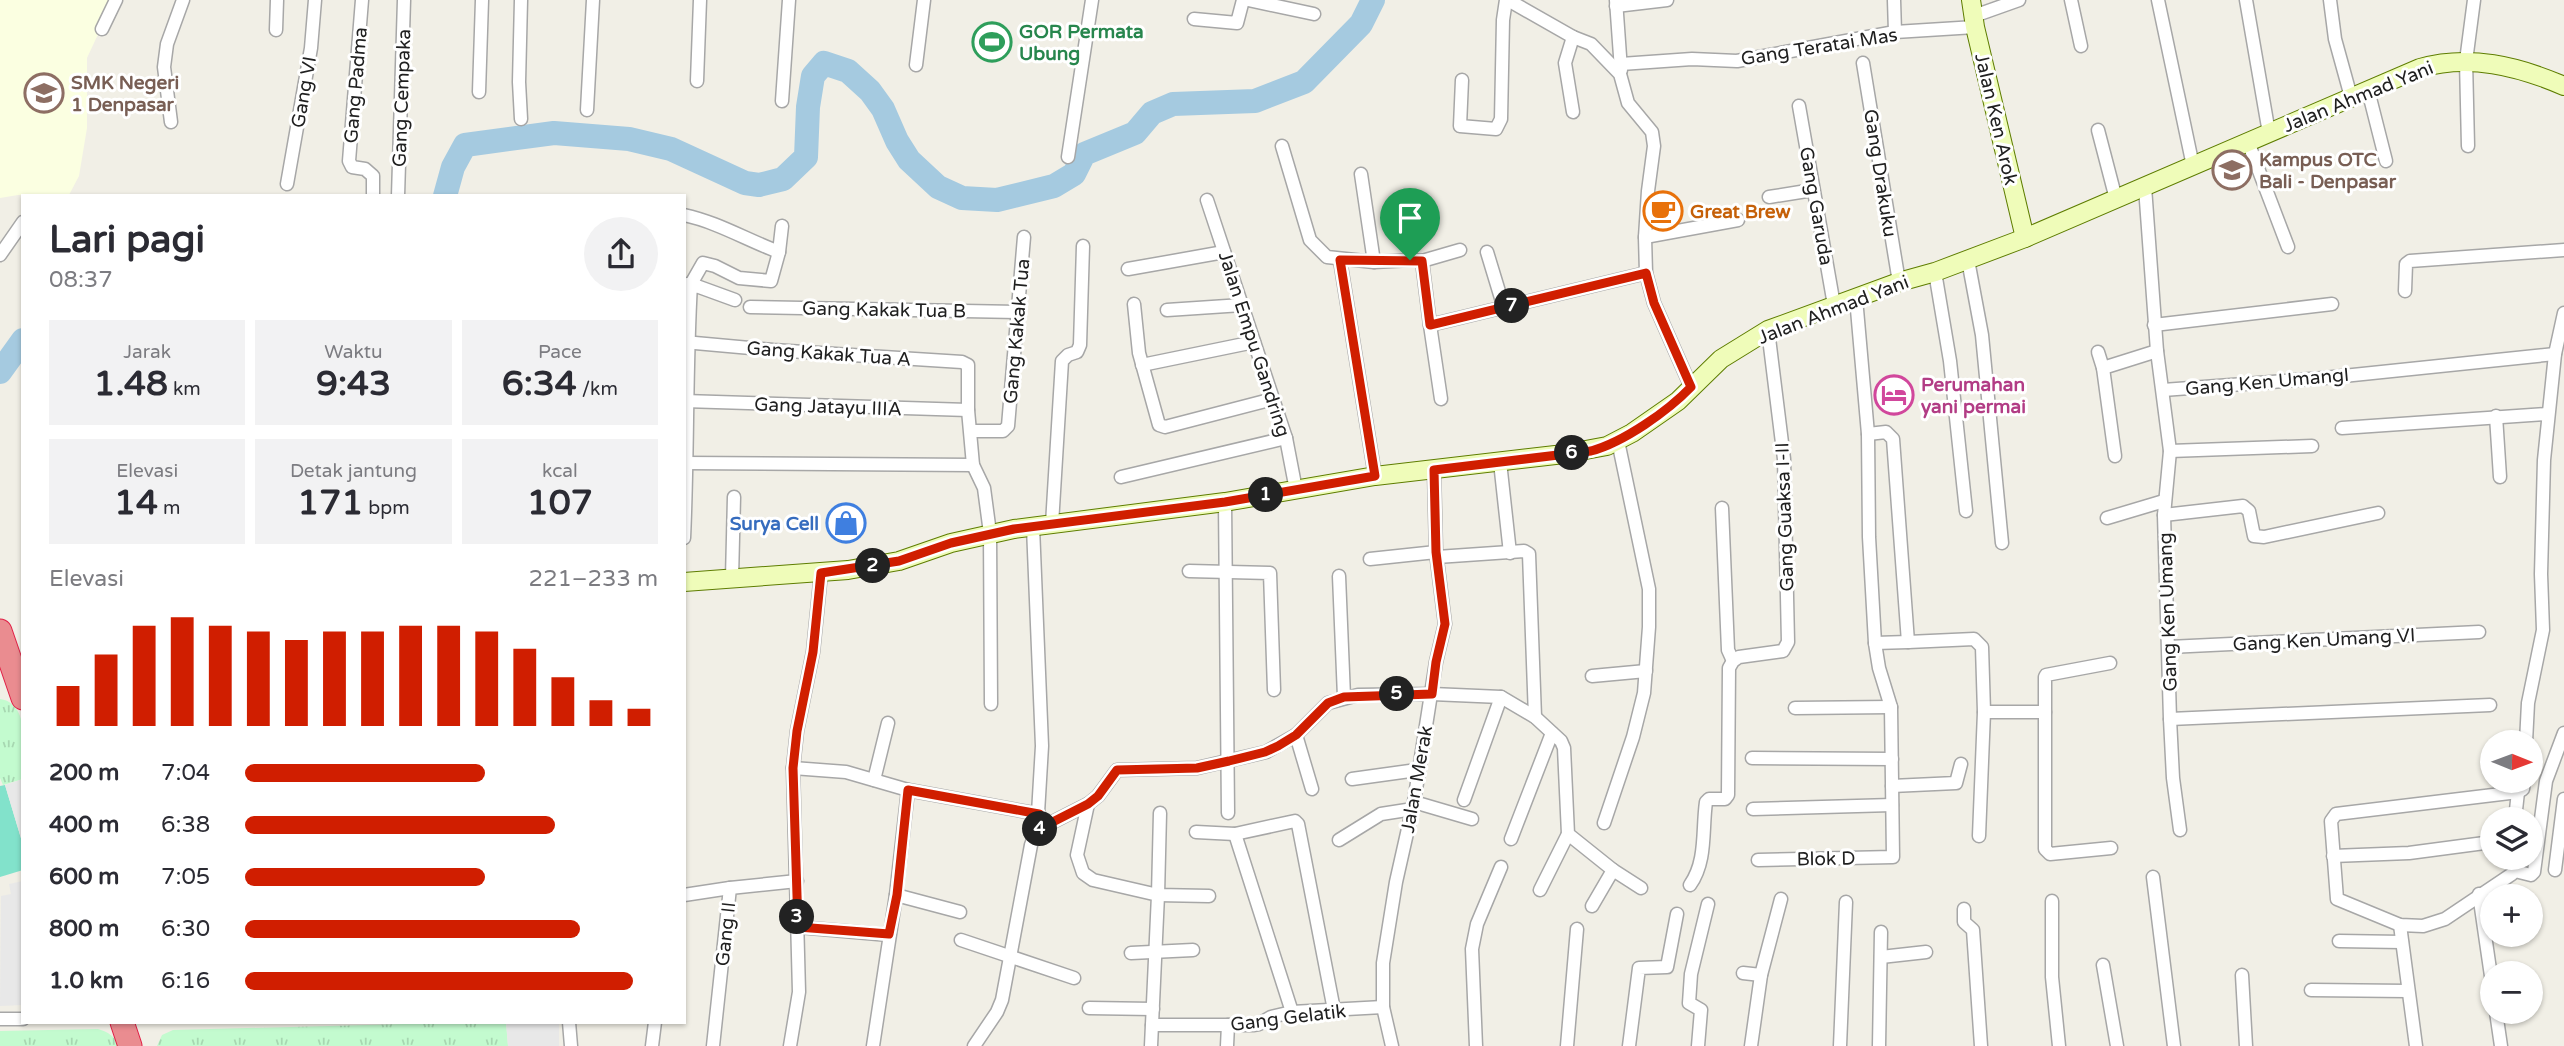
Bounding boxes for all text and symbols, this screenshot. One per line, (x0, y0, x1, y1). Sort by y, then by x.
sports icon: GOR Permata Ubung (971, 21, 1013, 63)
place label: GOR Permata Ubung (1019, 21, 1144, 66)
street label: Gang Teratai Mas (1739, 24, 1899, 70)
street label: Gang Padma (340, 26, 372, 144)
street label: Gang Cempaka (389, 29, 415, 167)
street label: Jalan Ken Arok (1970, 51, 2022, 187)
street label: Gang VI (287, 55, 321, 130)
street label: Jalan Ahmad Yani (2280, 57, 2437, 137)
school or university icon: SMK Negeri 1 Denpasar (23, 72, 65, 114)
place label: SMK Negeri 1 Denpasar (71, 72, 179, 117)
street label: Gang Drakuku (1859, 107, 1901, 239)
street label: Gang Garuda (1795, 145, 1837, 267)
school or university icon: Kampus OTC Bali - Denpasar (2211, 149, 2253, 191)
place label: Kampus OTC Bali - Denpasar (2259, 149, 2397, 194)
pin (1380, 188, 1440, 260)
cafe icon: Great Brew (1642, 190, 1684, 232)
icon: arrive (1391, 199, 1429, 237)
place label: Great Brew (1690, 201, 1791, 223)
text: Lari pagi (49, 217, 205, 263)
button: share (584, 217, 658, 291)
street label: Jalan Empu Gandring (1214, 249, 1294, 440)
street label: Gang Kakak Tua (1000, 258, 1034, 405)
text: 08:37 (49, 266, 113, 294)
street label: Jalan Ahmad Yani (1755, 271, 1912, 349)
pin: 7 (1494, 288, 1530, 324)
text: 7 (1506, 294, 1517, 316)
street label: Gang Kakak Tua B (802, 298, 966, 322)
street label: Gang Kakak Tua A (746, 337, 912, 371)
text: Jarak (123, 341, 171, 363)
text: Waktu (324, 341, 383, 363)
text: Pace (538, 341, 582, 363)
text: 1.48 (94, 363, 168, 405)
text: 9:43 (316, 363, 391, 405)
text: 6:34 (502, 363, 577, 405)
street label: Gang Ken UmangI (2184, 364, 2350, 400)
hotel icon: Perumahan yani permai (1873, 374, 1915, 416)
place label: Perumahan yani permai (1921, 374, 2026, 419)
text: km (168, 378, 201, 400)
text: /km (577, 378, 618, 400)
street label: Gang Jatayu IIIA (754, 393, 902, 421)
pin: 6 (1554, 435, 1590, 470)
text: 6 (1566, 441, 1577, 463)
street label: Gang Guaksa I-II (1771, 442, 1799, 592)
text: Elevasi (116, 460, 178, 482)
text: Detak jantung (290, 460, 417, 482)
text: kcal (542, 460, 578, 482)
pin: 1 (1248, 477, 1284, 512)
text: 14 (114, 482, 158, 524)
text: 171 (297, 482, 363, 524)
text: 107 (527, 482, 593, 524)
text: 1 (1260, 483, 1271, 505)
text: m (158, 497, 180, 519)
text: bpm (363, 497, 410, 519)
shop icon: Surya Cell (825, 502, 867, 544)
place label: Surya Cell (730, 513, 819, 536)
street label: Gang Ken Umang (2154, 532, 2182, 692)
pin: 2 (856, 548, 890, 584)
text: 2 (867, 554, 878, 576)
text: Elevasi (49, 565, 124, 593)
text: 221–233 m (529, 565, 658, 593)
street label: Gang Ken Umang VI (2232, 624, 2416, 656)
pin: 5 (1380, 676, 1414, 712)
text: 5 (1391, 682, 1402, 704)
street label: Jalan Merak (1397, 724, 1437, 835)
north arrow (2480, 730, 2543, 793)
map controls (2480, 730, 2543, 1024)
text: 200 m (49, 759, 119, 787)
text: 7:04 (161, 759, 210, 787)
button: layers (2480, 807, 2543, 870)
text: 400 m (49, 811, 119, 839)
text: 6:38 (161, 811, 210, 839)
pin: 4 (1023, 812, 1058, 846)
text: 4 (1034, 817, 1045, 839)
street label: Blok D (1796, 847, 1856, 871)
text: 600 m (49, 863, 119, 891)
text: 7:05 (161, 863, 210, 891)
button: + (2480, 884, 2543, 947)
pin: 3 (780, 900, 814, 934)
street label: Gang II (712, 901, 740, 967)
text: 3 (791, 905, 802, 927)
text: 800 m (49, 915, 119, 943)
text: 6:30 (161, 915, 210, 943)
button: − (2480, 961, 2543, 1024)
text: 1.0 km (49, 967, 124, 995)
text: 6:16 (161, 967, 210, 995)
street label: Gang Gelatik (1229, 1000, 1347, 1036)

